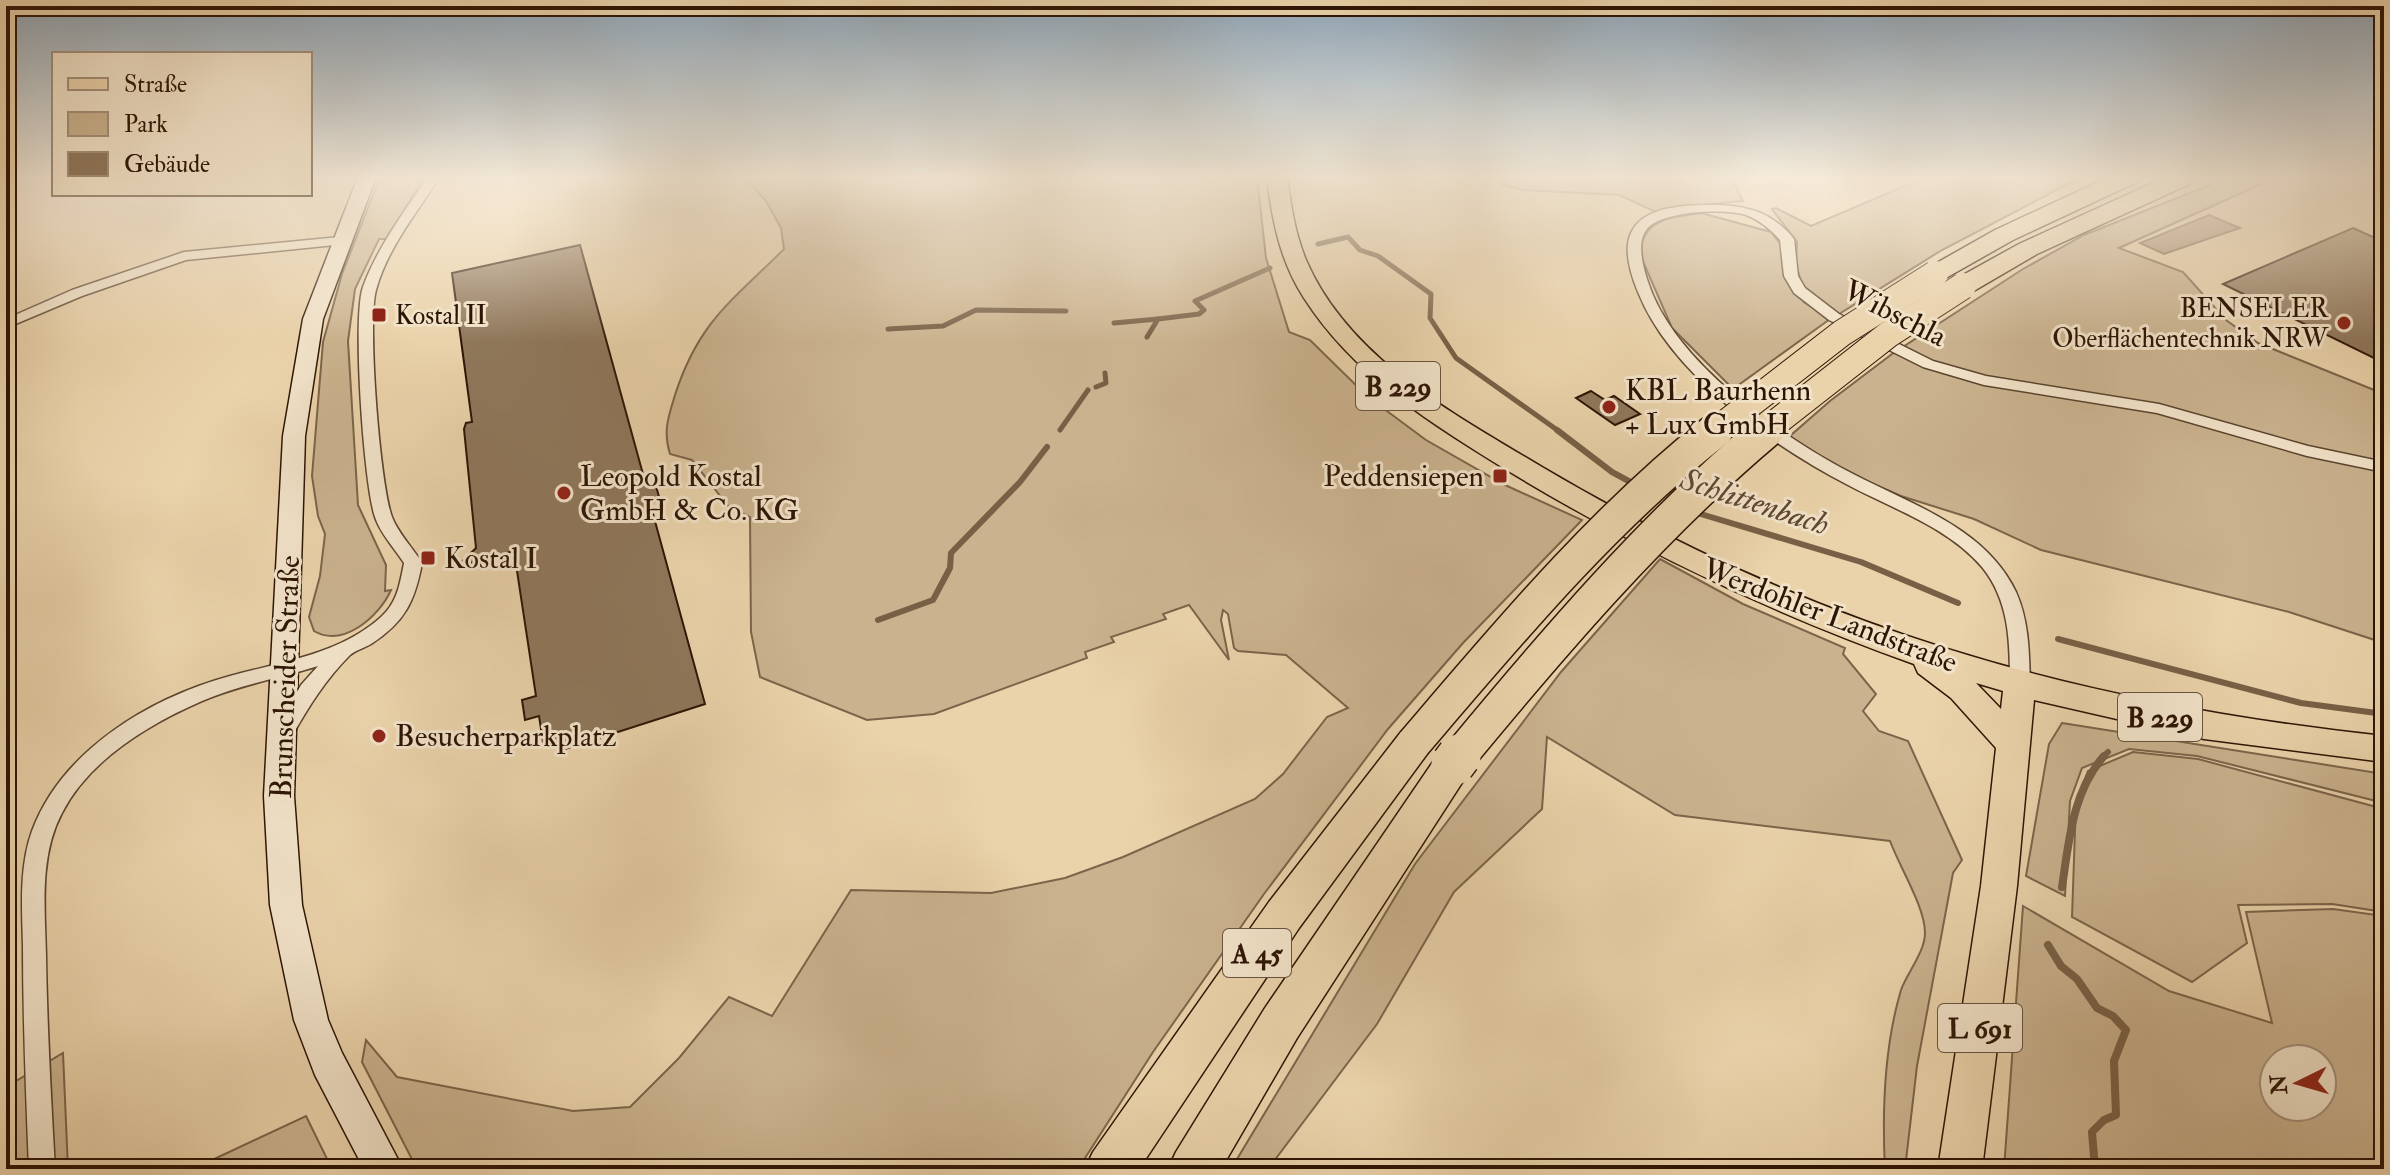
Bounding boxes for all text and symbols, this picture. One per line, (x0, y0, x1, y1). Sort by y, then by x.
legend (52, 52, 312, 196)
text: Straße (124, 69, 187, 100)
text: Park (124, 109, 168, 140)
text: Gebäude (124, 149, 210, 180)
street label: Wibschla (1836, 271, 1953, 355)
place label: BENSELER Oberflächentechnik NRW (2052, 293, 2330, 355)
place label: Kostal II (395, 300, 486, 332)
marker: Kostal II (370, 306, 388, 324)
marker: BENSELER Oberflächentechnik NRW (2335, 314, 2353, 332)
road number: B 229 (1356, 362, 1440, 410)
place label: KBL Baurhenn + Lux GmbH (1625, 372, 1811, 443)
marker: KBL Baurhenn + Lux GmbH (1600, 398, 1618, 416)
place label: Leopold Kostal GmbH & Co. KG (580, 458, 799, 529)
place label: Peddensiepen (1323, 458, 1484, 495)
water label: Schlittenbach (1674, 459, 1834, 545)
marker: Peddensiepen (1491, 467, 1509, 485)
marker: Leopold Kostal GmbH & Co. KG (555, 484, 573, 502)
place label: Kostal I (444, 540, 537, 577)
marker: Kostal I (419, 549, 437, 567)
street label: Werdohler Landstraße (1696, 549, 1963, 681)
street label: Brunscheider Straße (263, 555, 308, 799)
road number: B 229 (2118, 693, 2202, 741)
place label: Besucherparkplatz (395, 718, 616, 755)
marker: Besucherparkplatz (370, 727, 388, 745)
road number: A 45 (1223, 929, 1291, 977)
road number: L 691 (1938, 1004, 2022, 1052)
north arrow (2258, 1043, 2338, 1123)
text: N (2264, 1073, 2294, 1097)

